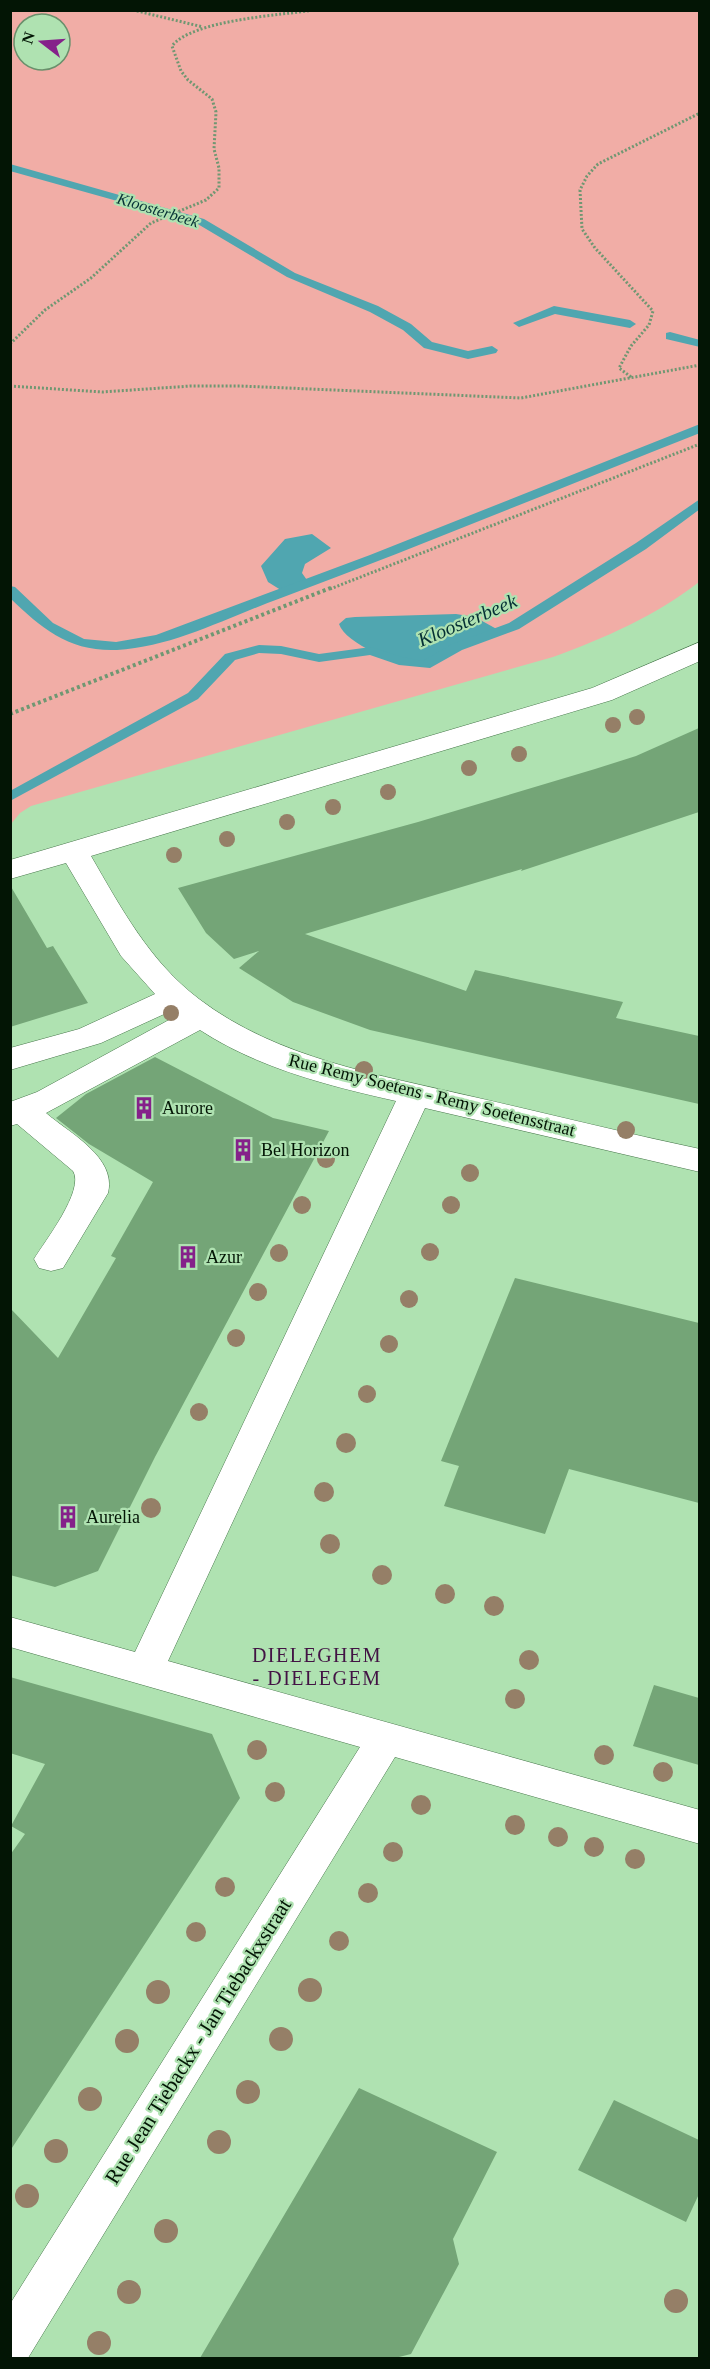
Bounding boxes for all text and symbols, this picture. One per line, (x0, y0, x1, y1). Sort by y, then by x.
north arrow (12, 12, 72, 72)
text: N (18, 29, 38, 46)
water label: Kloosterbeek (114, 189, 202, 231)
water label: Kloosterbeek (413, 589, 521, 651)
street label: Rue Remy Soetens - Remy Soetensstraat (287, 1050, 577, 1140)
building icon: Aurore (131, 1095, 157, 1121)
place label: Aurore (162, 1098, 213, 1118)
building icon: Bel Horizon (230, 1137, 256, 1163)
place label: Bel Horizon (261, 1140, 349, 1160)
building icon: Azur (175, 1244, 201, 1270)
place label: Azur (206, 1247, 242, 1267)
building icon: Aurelia (55, 1504, 81, 1530)
place label: Aurelia (86, 1507, 140, 1527)
district label: DIELEGHEM - DIELEGEM (252, 1644, 382, 1689)
street label: Rue Jean Tiebackx - Jan Tiebackxstraat (100, 1894, 296, 2188)

